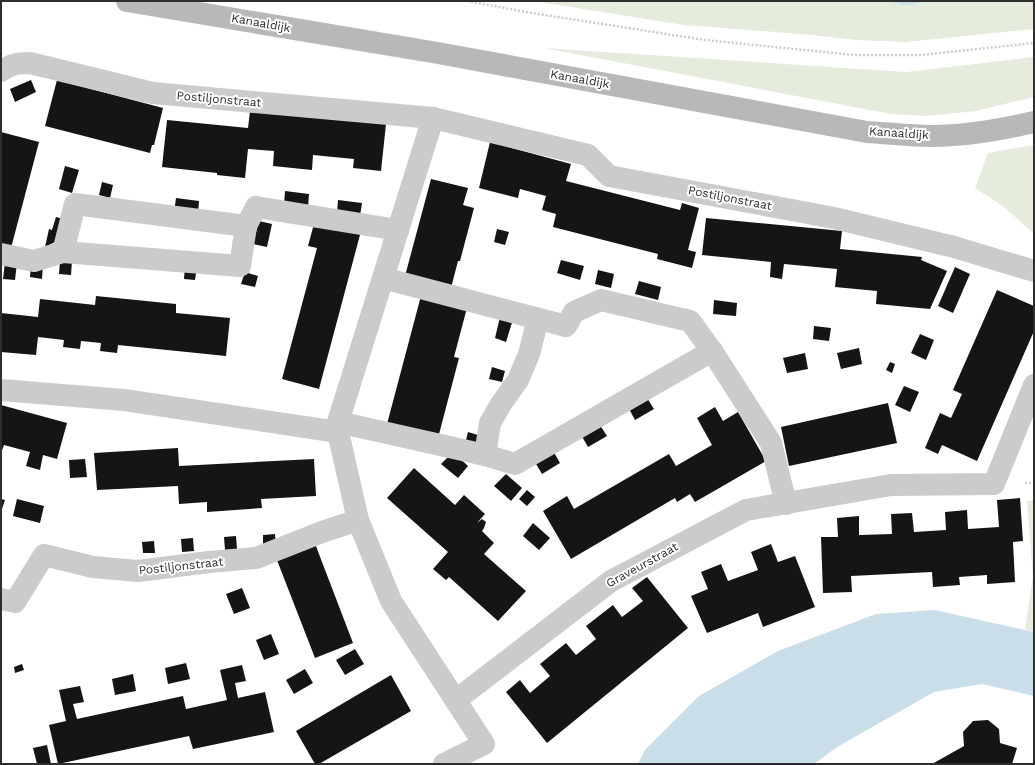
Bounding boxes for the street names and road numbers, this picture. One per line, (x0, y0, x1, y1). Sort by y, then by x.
street label: Kanaaldijk (230, 11, 292, 35)
street label: Kanaaldijk (549, 67, 611, 91)
street label: Postiljonstraat (176, 88, 262, 110)
street label: Kanaaldijk (869, 124, 930, 142)
street label: Postiljonstraat (687, 183, 773, 213)
street label: Graveurstraat (604, 540, 680, 590)
street label: Postiljonstraat (138, 555, 224, 577)

